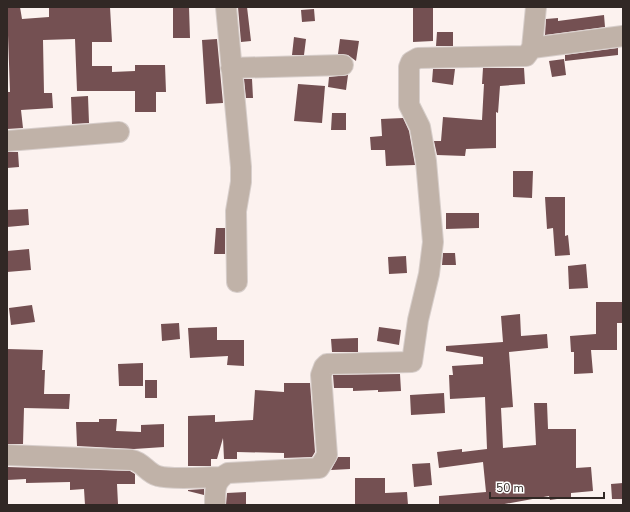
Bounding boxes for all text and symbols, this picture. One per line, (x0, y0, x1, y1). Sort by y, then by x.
scale bar (490, 474, 604, 500)
text: 50 m (496, 480, 524, 496)

